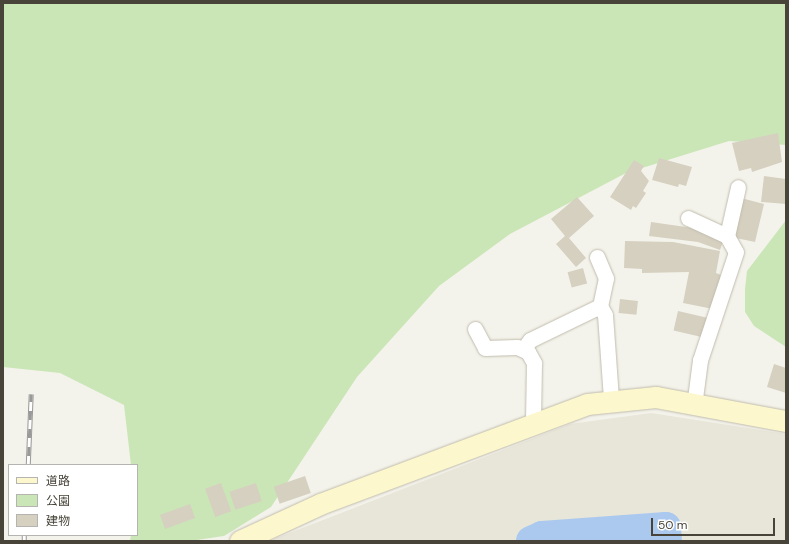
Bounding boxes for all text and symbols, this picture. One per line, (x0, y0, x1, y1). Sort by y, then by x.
legend (8, 464, 138, 536)
text: 道路 (46, 473, 70, 489)
text: 公園 (46, 493, 70, 509)
scale bar (653, 510, 777, 536)
text: 建物 (46, 513, 70, 529)
text: 50 m (658, 517, 687, 533)

